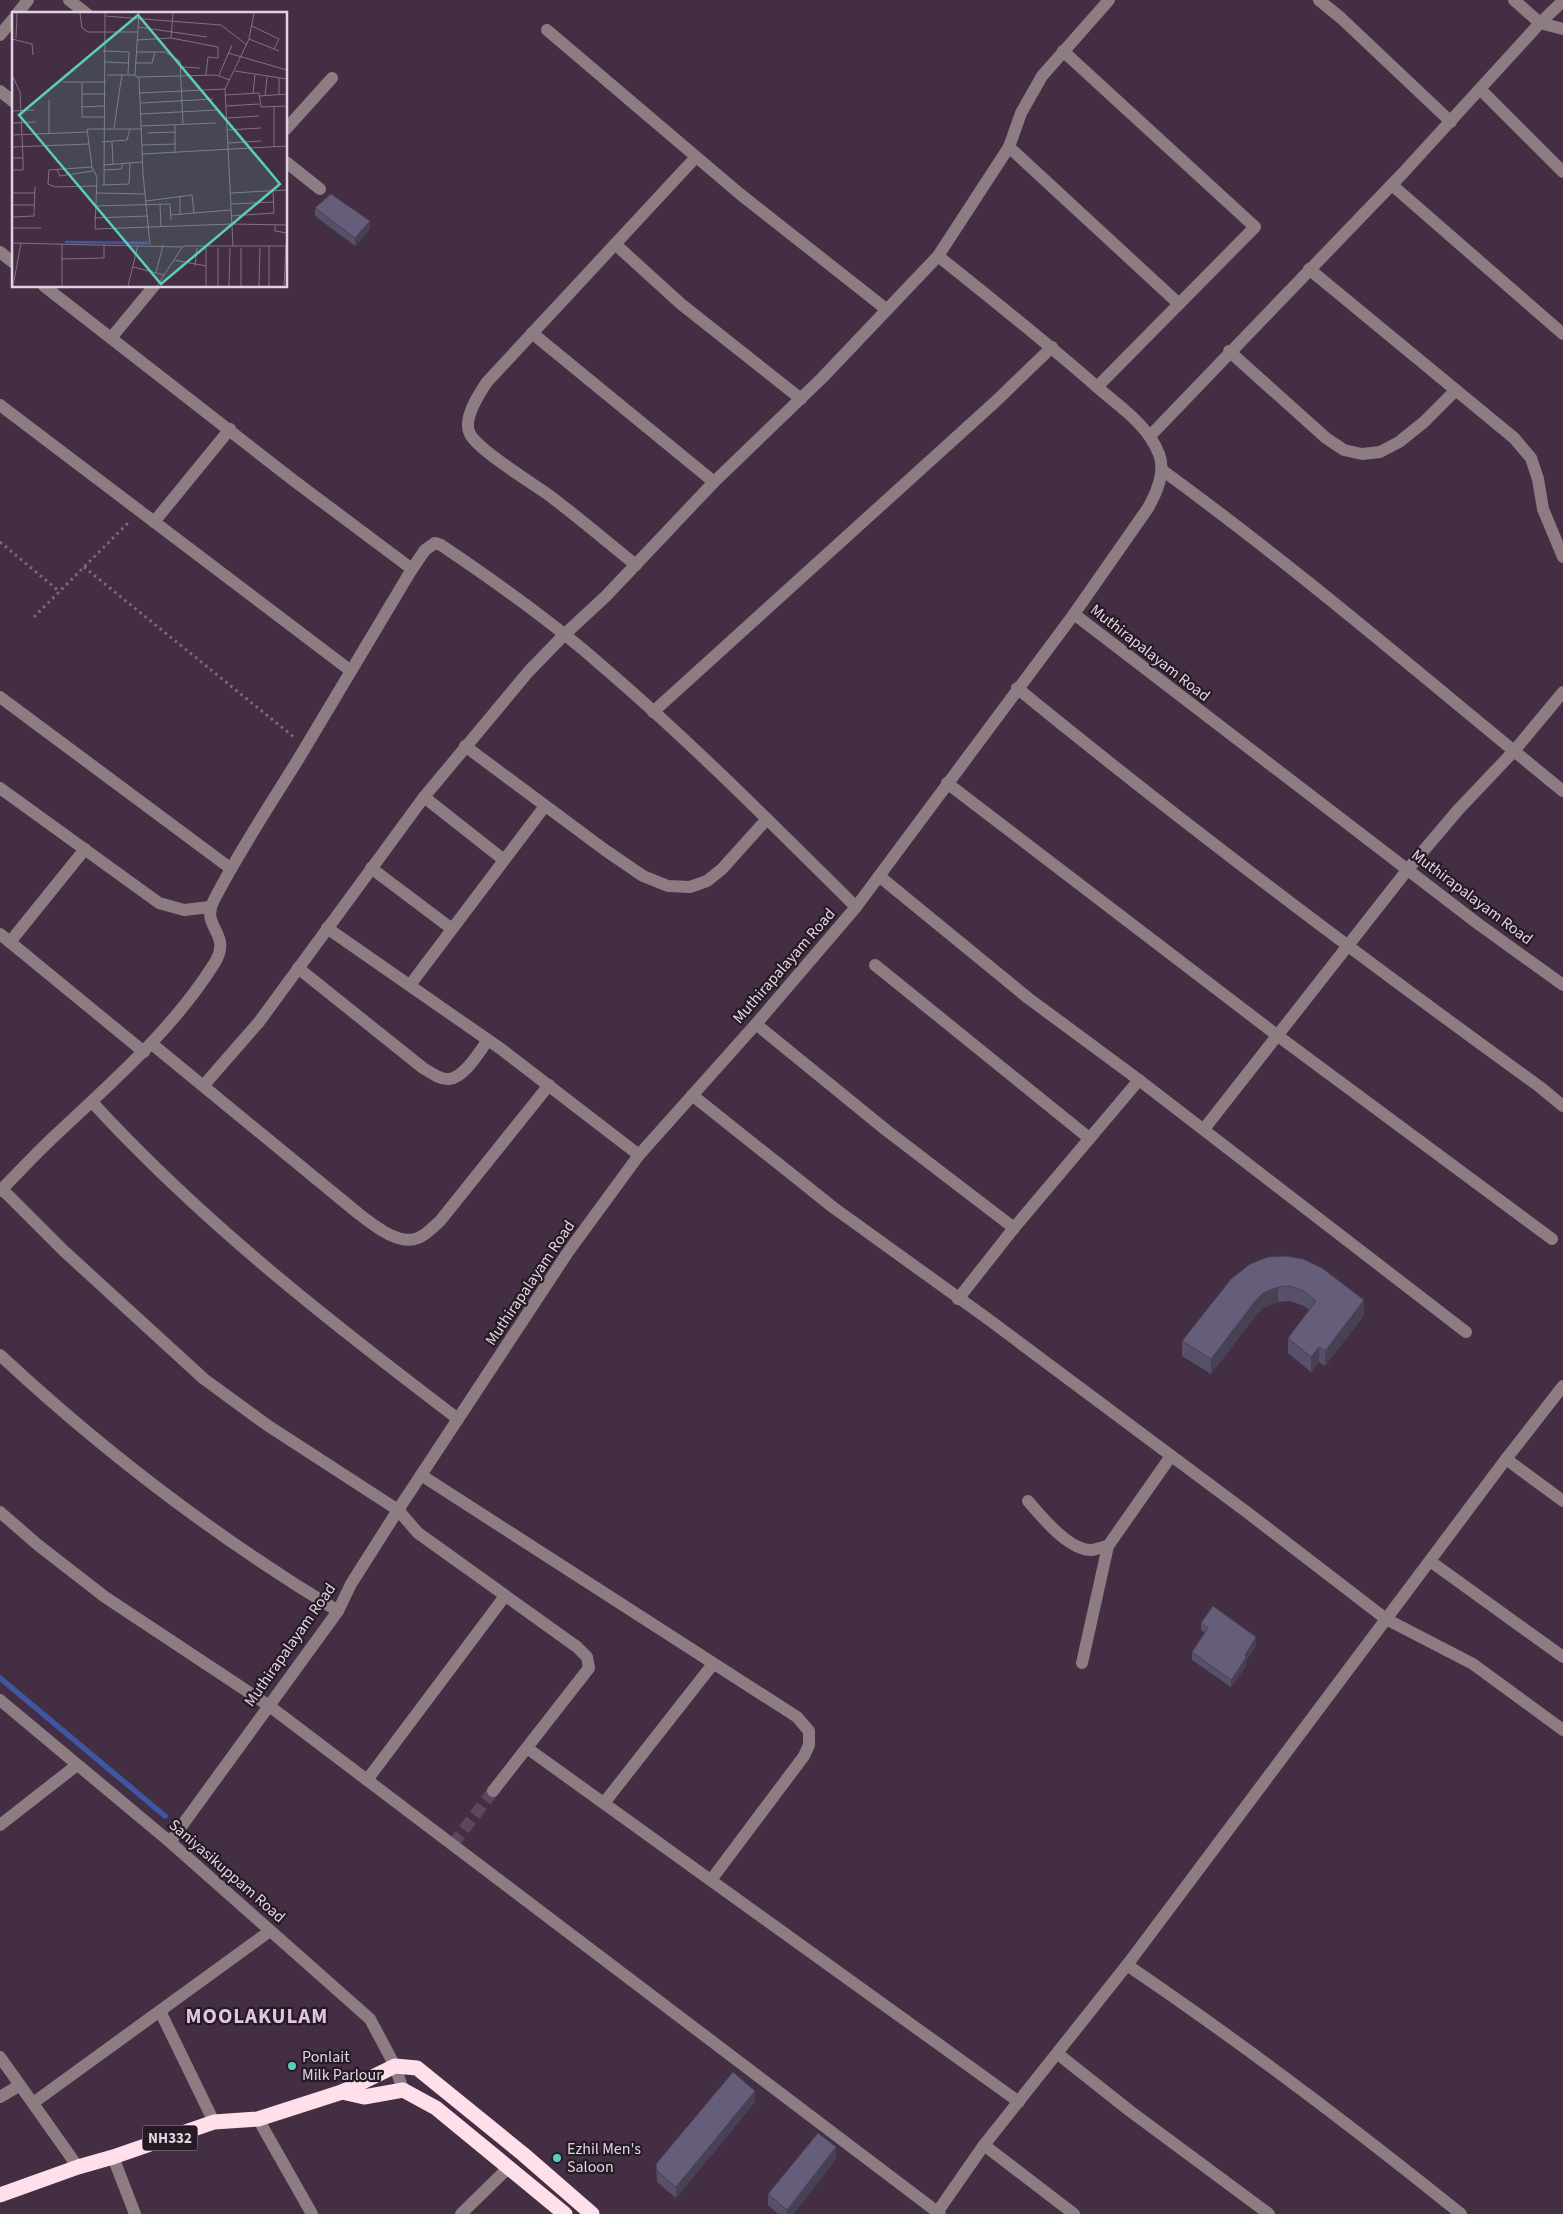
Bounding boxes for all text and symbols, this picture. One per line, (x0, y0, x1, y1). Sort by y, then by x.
inset map (12, 12, 288, 288)
street label: Muthirapalayam Road (1085, 599, 1215, 707)
street label: Muthirapalayam Road (1407, 844, 1537, 950)
street label: Muthirapalayam Road (728, 903, 840, 1029)
street label: Muthirapalayam Road (480, 1216, 580, 1350)
street label: Muthirapalayam Road (239, 1579, 341, 1711)
street label: Saniyasikuppam Road (164, 1814, 290, 1928)
district label: MOOLAKULAM (186, 2001, 328, 2031)
place label: Ponlait Milk Parlour (302, 2046, 382, 2086)
marker: Ponlait Milk Parlour (286, 2060, 298, 2072)
road number: NH332 (142, 2126, 198, 2150)
place label: Ezhil Men's Saloon (567, 2138, 641, 2178)
marker: Ezhil Men's Saloon (551, 2152, 563, 2164)

